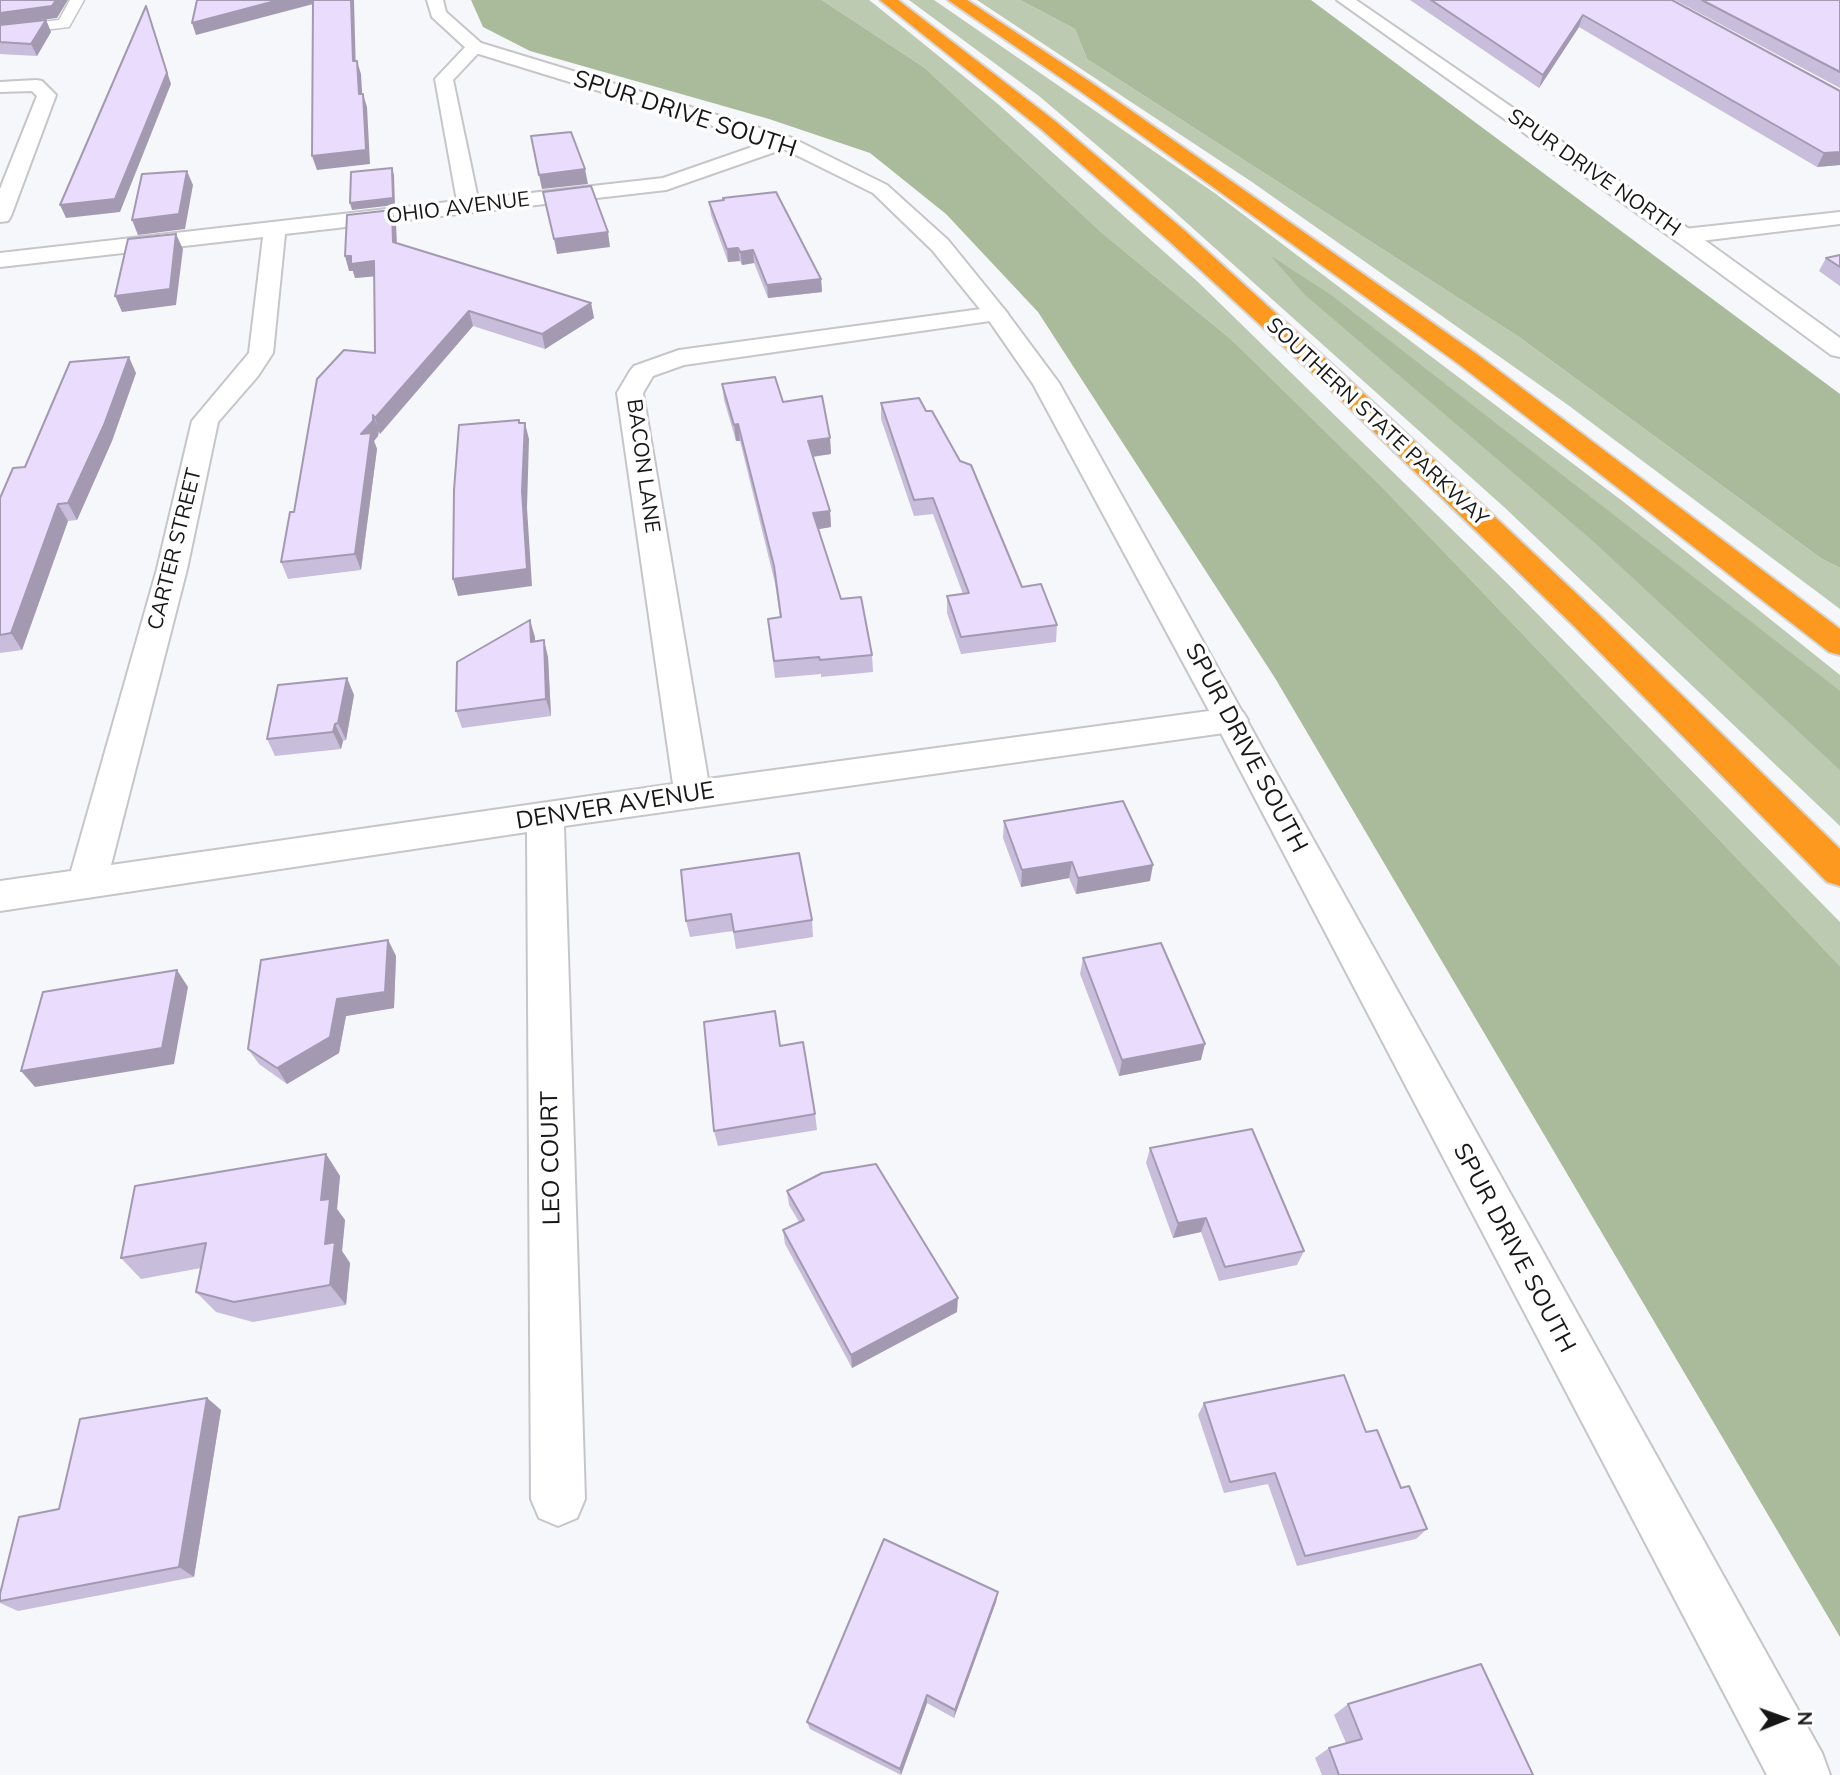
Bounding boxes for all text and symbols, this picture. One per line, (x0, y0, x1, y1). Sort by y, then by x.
street label: SPUR DRIVE SOUTH (570, 64, 800, 164)
street label: SPUR DRIVE NORTH (1503, 104, 1685, 242)
street label: OHIO AVENUE (385, 187, 531, 229)
street label: SOUTHERN STATE PARKWAY (1261, 313, 1493, 531)
street label: BACON LANE (621, 397, 665, 535)
street label: CARTER STREET (143, 466, 207, 632)
street label: SPUR DRIVE SOUTH (1179, 638, 1313, 858)
street label: DENVER AVENUE (514, 776, 716, 836)
street label: LEO COURT (535, 1091, 567, 1225)
street label: SPUR DRIVE SOUTH (1447, 1138, 1581, 1358)
north arrow (1749, 1684, 1819, 1754)
text: N (1793, 1711, 1817, 1726)

